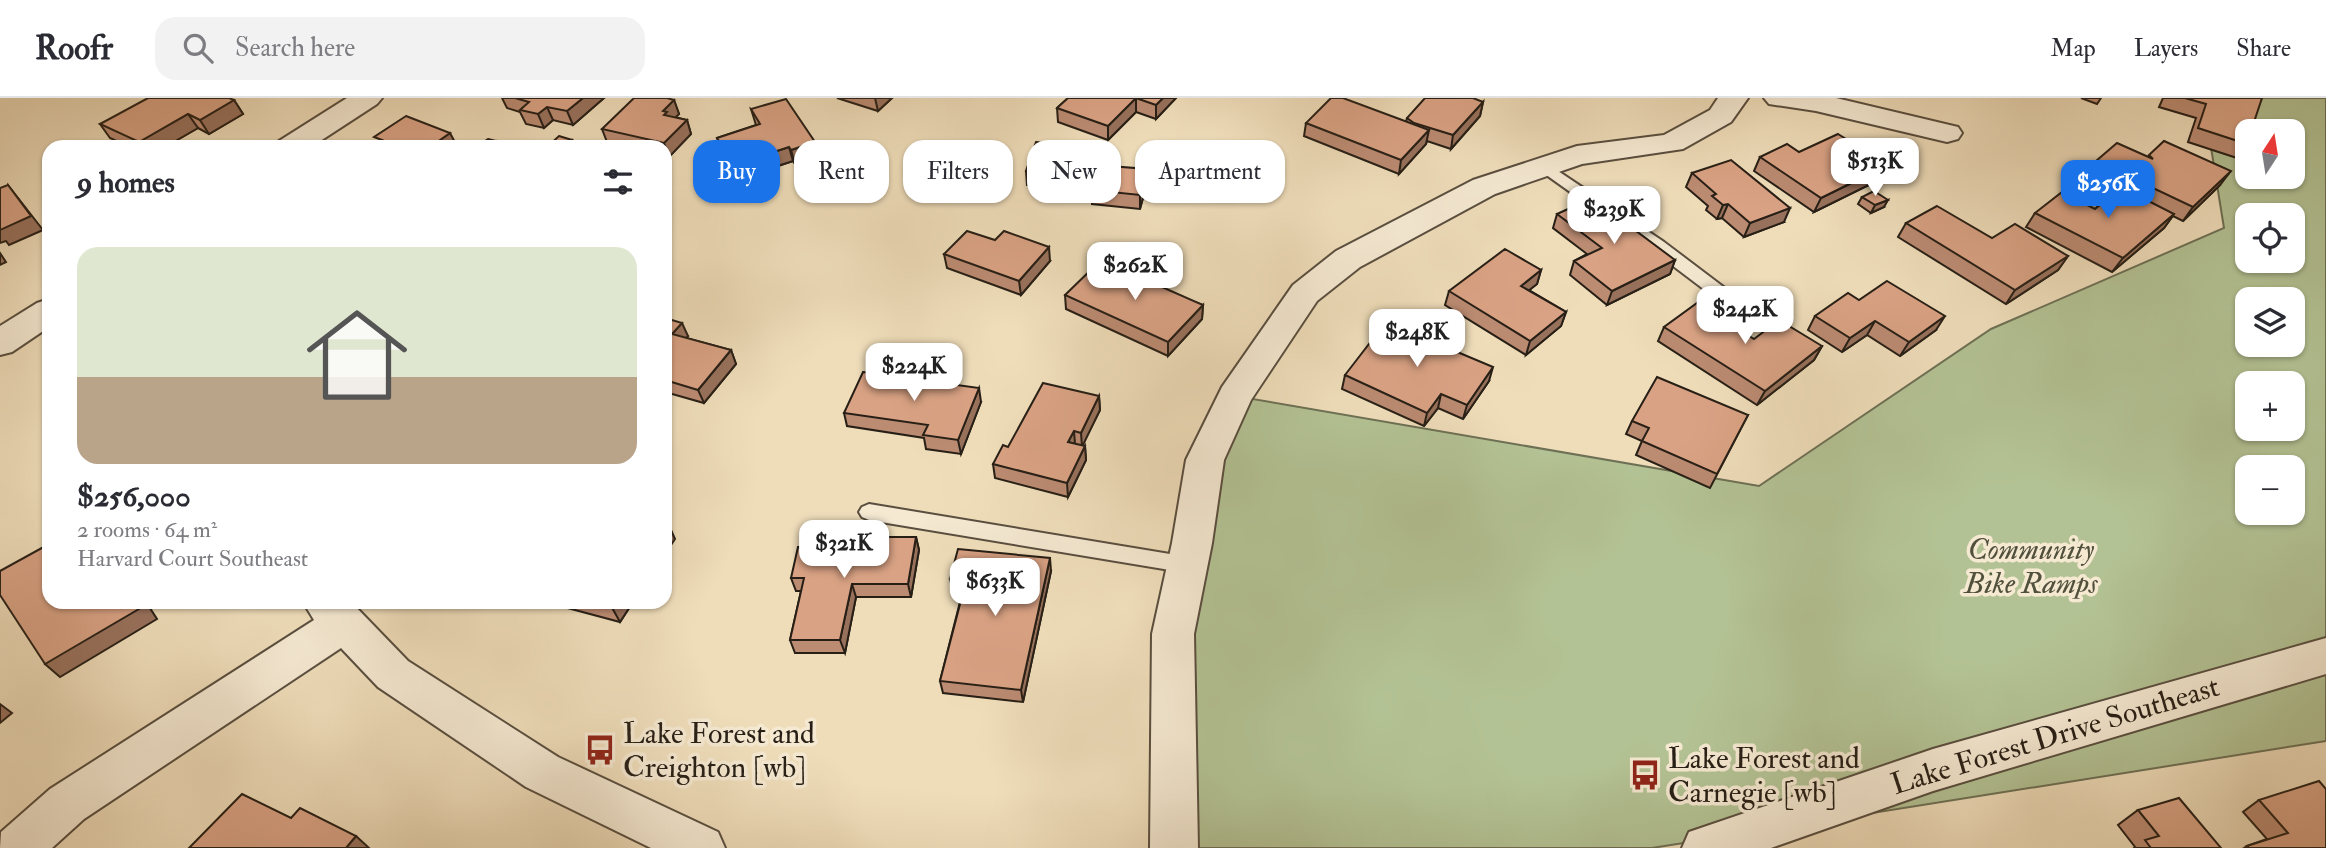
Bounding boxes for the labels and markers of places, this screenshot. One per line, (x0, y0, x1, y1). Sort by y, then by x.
pin: $513K (1826, 139, 1924, 198)
pin: $256K (2059, 160, 2157, 220)
pin: $239K (1565, 186, 1663, 246)
pin: $262K (1086, 242, 1184, 302)
pin: $242K (1696, 286, 1794, 346)
pin: $248K (1368, 310, 1466, 369)
pin: $224K (865, 344, 963, 403)
pin: $321K (795, 520, 893, 580)
pin: $633K (946, 559, 1044, 618)
place label: Lake Forest and Creighton [wb] (623, 715, 815, 786)
bus stop icon: Lake Forest and Creighton [wb] (583, 733, 617, 767)
place label: Lake Forest and Carnegie [wb] (1668, 740, 1860, 811)
bus stop icon: Lake Forest and Carnegie [wb] (1628, 758, 1662, 792)

